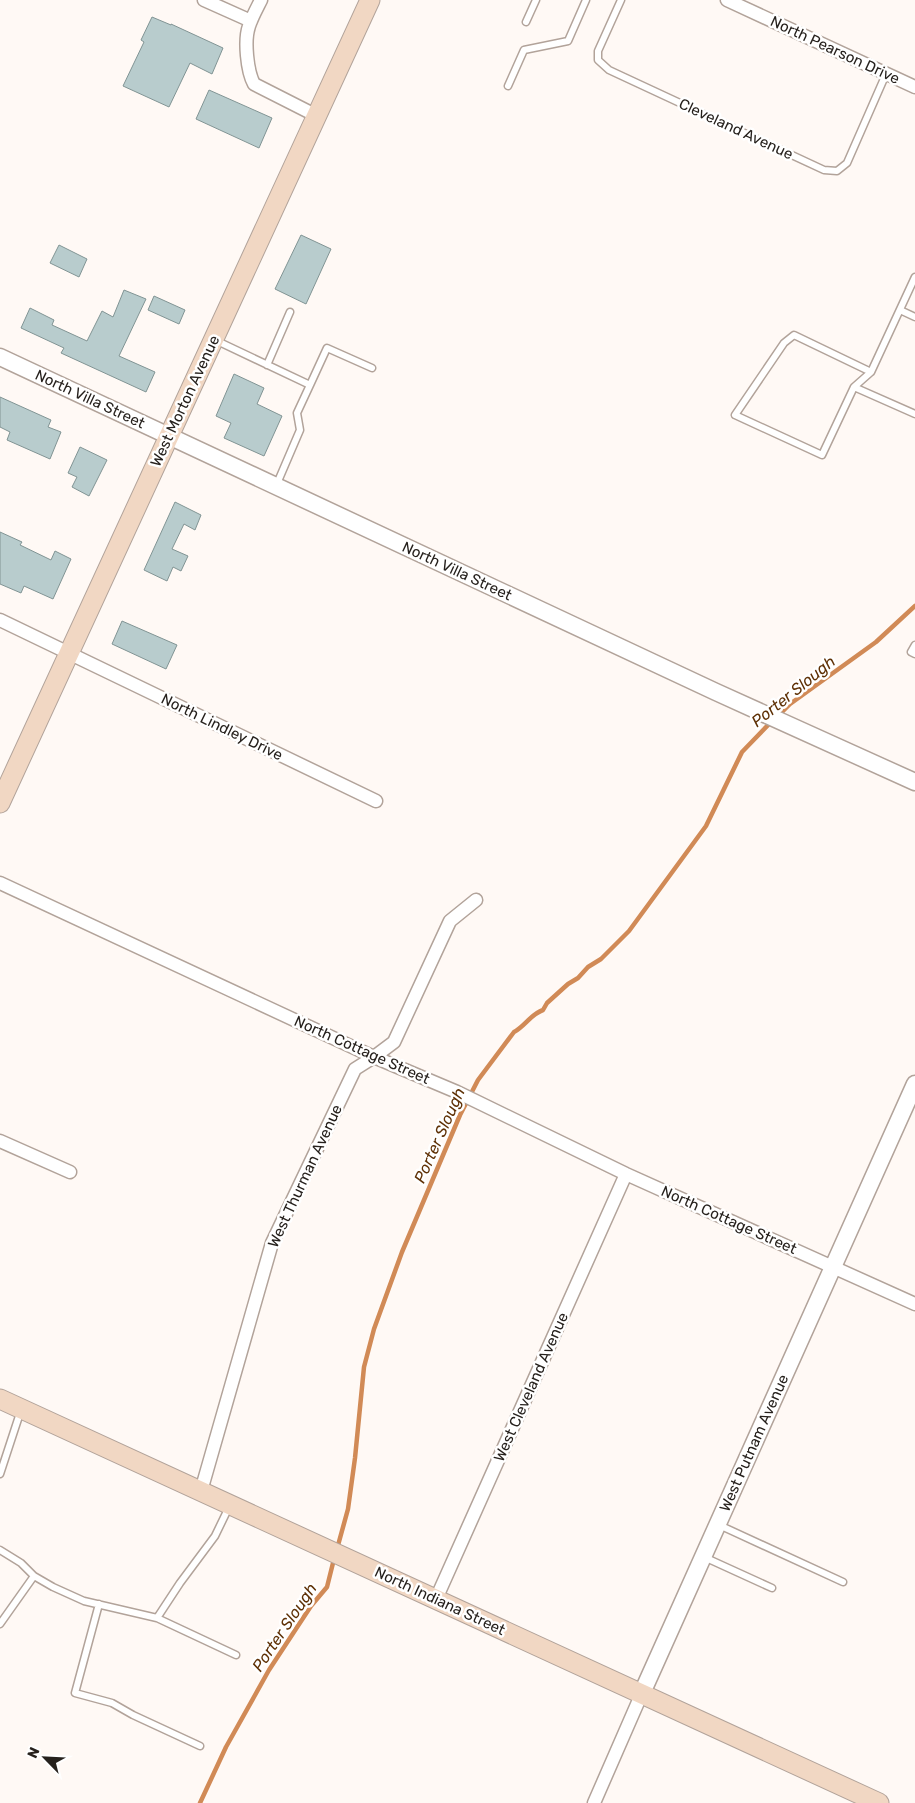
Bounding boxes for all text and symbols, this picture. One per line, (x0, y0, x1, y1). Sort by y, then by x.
street label: North Pearson Drive (768, 12, 902, 88)
street label: Cleveland Avenue (676, 95, 796, 163)
street label: West Morton Avenue (147, 332, 223, 470)
street label: North Villa Street (32, 366, 148, 432)
street label: North Villa Street (399, 538, 515, 604)
water label: Porter Slough (748, 652, 839, 731)
street label: North Lindley Drive (158, 690, 286, 764)
street label: North Cottage Street (291, 1012, 433, 1088)
water label: Porter Slough (410, 1085, 469, 1186)
street label: West Thurman Avenue (264, 1102, 346, 1250)
street label: North Cottage Street (658, 1182, 800, 1258)
street label: West Cleveland Avenue (490, 1310, 572, 1464)
street label: West Putnam Avenue (716, 1372, 792, 1514)
street label: North Indiana Street (372, 1563, 508, 1639)
water label: Porter Slough (248, 1580, 321, 1675)
north arrow (20, 1733, 70, 1783)
text: N (24, 1745, 43, 1761)

